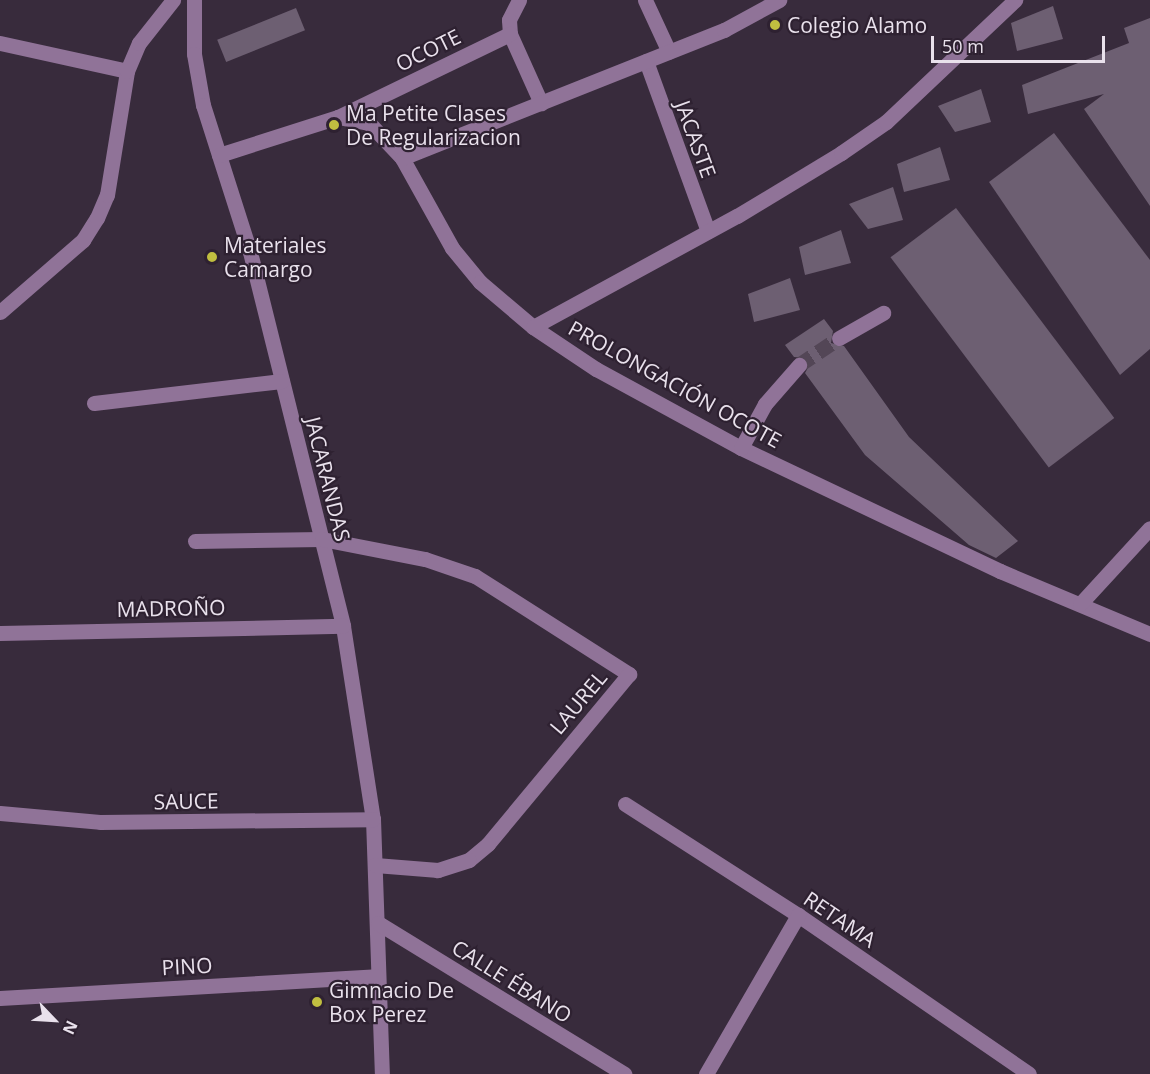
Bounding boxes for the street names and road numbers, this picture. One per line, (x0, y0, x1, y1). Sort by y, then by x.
street label: OCOTE (391, 24, 465, 76)
street label: JACASTE (670, 97, 722, 181)
street label: PROLONGACIÓN OCOTE (564, 315, 786, 453)
street label: JACARANDAS (300, 414, 356, 544)
street label: MADROÑO (116, 594, 226, 622)
street label: LAUREL (544, 665, 612, 739)
street label: SAUCE (153, 788, 219, 814)
street label: RETAMA (799, 886, 881, 952)
street label: CALLE ÉBANO (448, 934, 576, 1028)
street label: PINO (161, 952, 213, 980)

